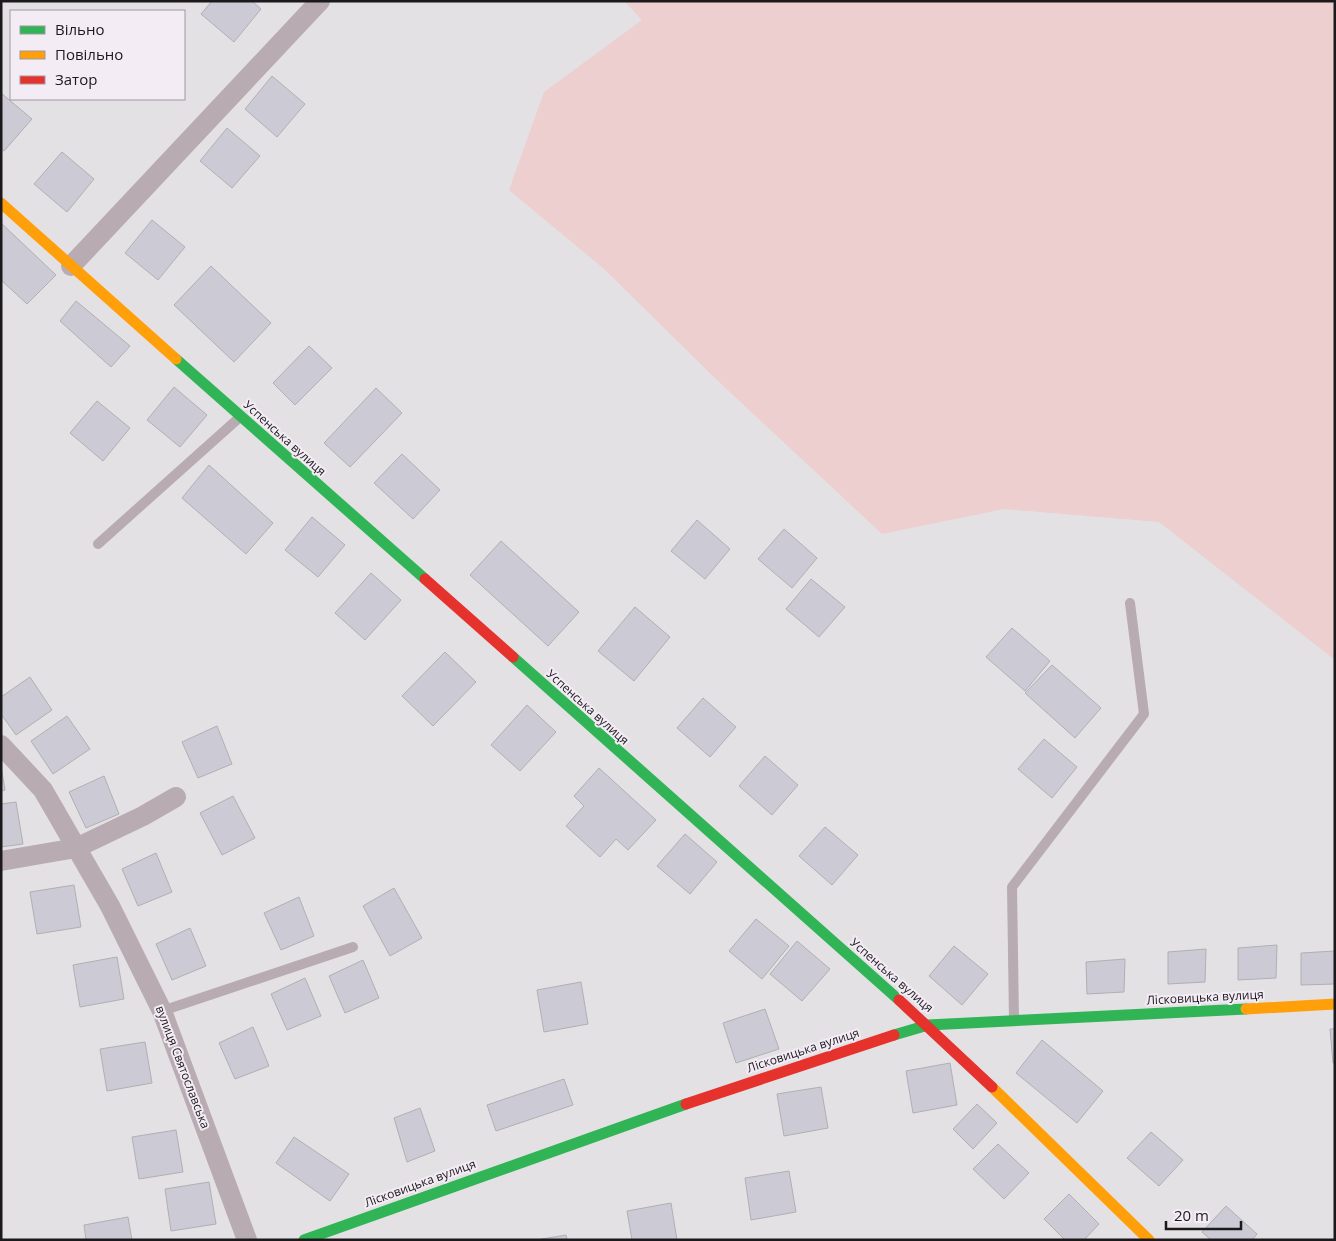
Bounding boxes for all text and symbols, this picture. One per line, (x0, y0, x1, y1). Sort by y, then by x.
legend (10, 10, 185, 100)
text: Вільно (55, 19, 104, 39)
text: Повільно (55, 44, 123, 64)
text: Затор (55, 69, 97, 89)
street label: Успенська вулиця (240, 396, 330, 480)
street label: Успенська вулиця (543, 665, 633, 749)
street label: Успенська вулиця (847, 934, 937, 1016)
street label: Лісковицька вулиця (1146, 985, 1264, 1009)
street label: вулиця Святославська (152, 1003, 214, 1131)
street label: Лісковицька вулиця (745, 1024, 861, 1076)
street label: Лісковицька вулиця (362, 1155, 478, 1211)
scale bar (1166, 1198, 1241, 1230)
text: 20 m (1174, 1205, 1209, 1225)

